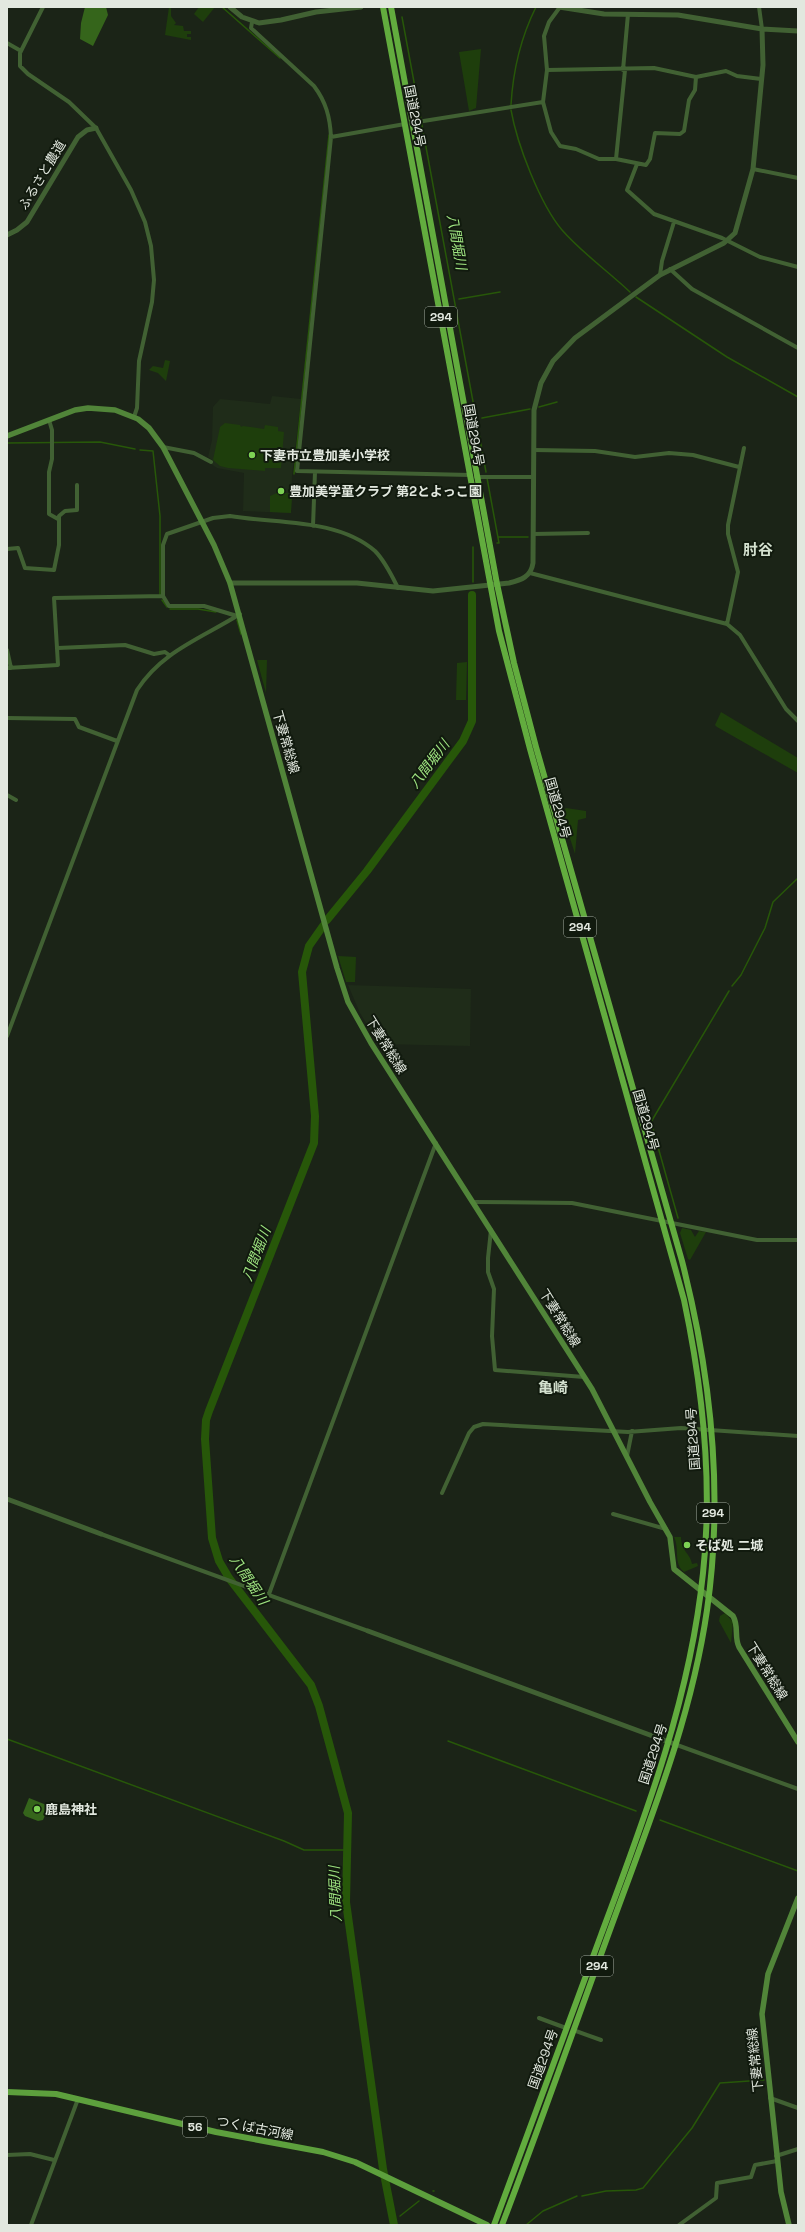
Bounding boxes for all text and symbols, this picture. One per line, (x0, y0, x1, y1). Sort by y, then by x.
street label: 国道294号 (401, 84, 429, 148)
street label: ふるさと農道 (15, 137, 69, 213)
water label: 八間堀川 (443, 213, 471, 273)
road number: 294 (425, 307, 457, 327)
street label: 国道294号 (460, 403, 488, 467)
place label: 下妻市立豊加美小学校 (260, 447, 390, 464)
marker: 下妻市立豊加美小学校 (247, 450, 257, 460)
place label: 豊加美学童クラブ 第2とよっこ園 (289, 483, 482, 500)
marker: 豊加美学童クラブ 第2とよっこ園 (276, 486, 286, 496)
district label: 肘谷 (743, 540, 773, 559)
street label: 下妻常総線 (269, 708, 303, 776)
water label: 八間堀川 (405, 735, 454, 792)
street label: 国道294号 (541, 775, 575, 841)
road number: 294 (564, 917, 596, 937)
street label: 下妻常総線 (362, 1013, 410, 1077)
street label: 国道294号 (629, 1087, 663, 1153)
water label: 八間堀川 (238, 1223, 275, 1283)
street label: 下妻常総線 (536, 1286, 584, 1350)
district label: 亀崎 (538, 1378, 568, 1397)
street label: 国道294号 (682, 1407, 704, 1471)
road number: 294 (697, 1503, 729, 1523)
place label: そば処 二城 (695, 1537, 763, 1554)
marker: そば処 二城 (682, 1540, 692, 1550)
water label: 八間堀川 (226, 1552, 273, 1610)
street label: 下妻常総線 (743, 1639, 791, 1703)
street label: 国道294号 (635, 1721, 671, 1787)
place label: 鹿島神社 (45, 1801, 97, 1818)
marker: 鹿島神社 (32, 1804, 42, 1814)
water label: 八間堀川 (325, 1864, 345, 1922)
road number: 294 (581, 1956, 613, 1976)
street label: 国道294号 (524, 2027, 562, 2091)
street label: 下妻常総線 (743, 2027, 767, 2093)
street label: つくば古河線 (215, 2112, 295, 2144)
road number: 56 (183, 2117, 207, 2137)

